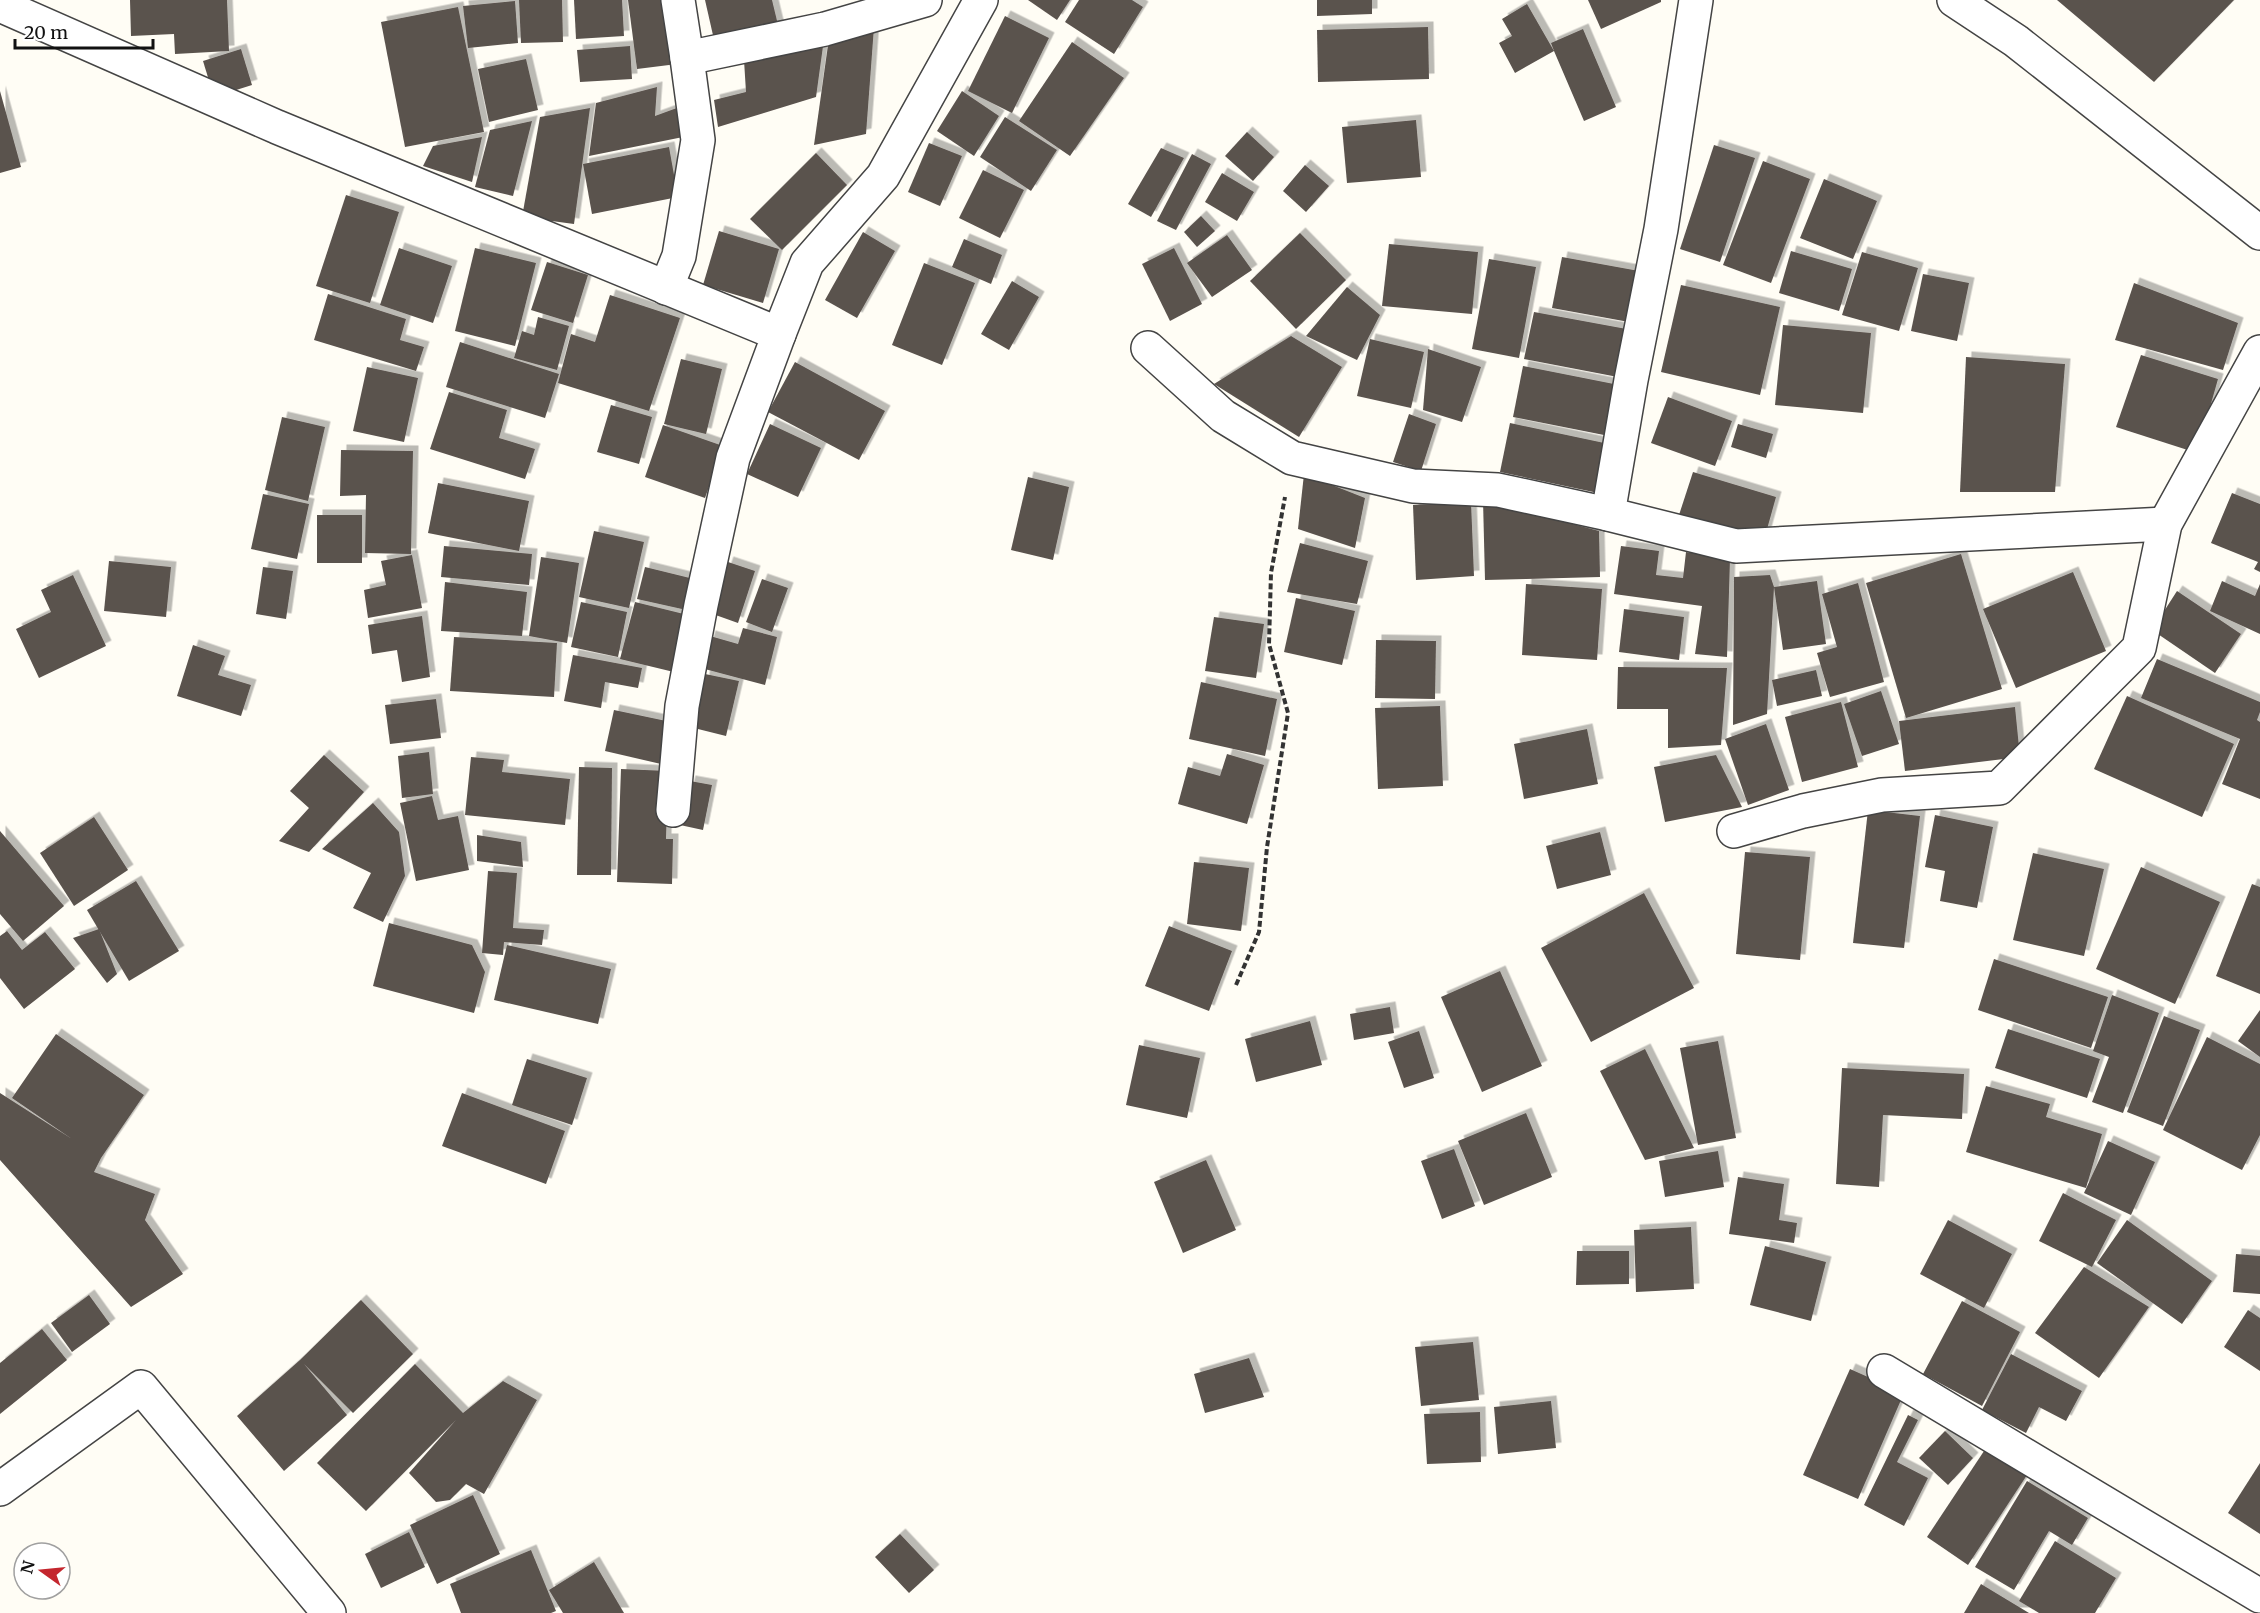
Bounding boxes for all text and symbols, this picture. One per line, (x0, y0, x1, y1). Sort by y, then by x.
scale bar (15, 12, 153, 50)
text: 20 m (24, 21, 68, 44)
north arrow (12, 1541, 72, 1601)
text: N (16, 1558, 39, 1576)

